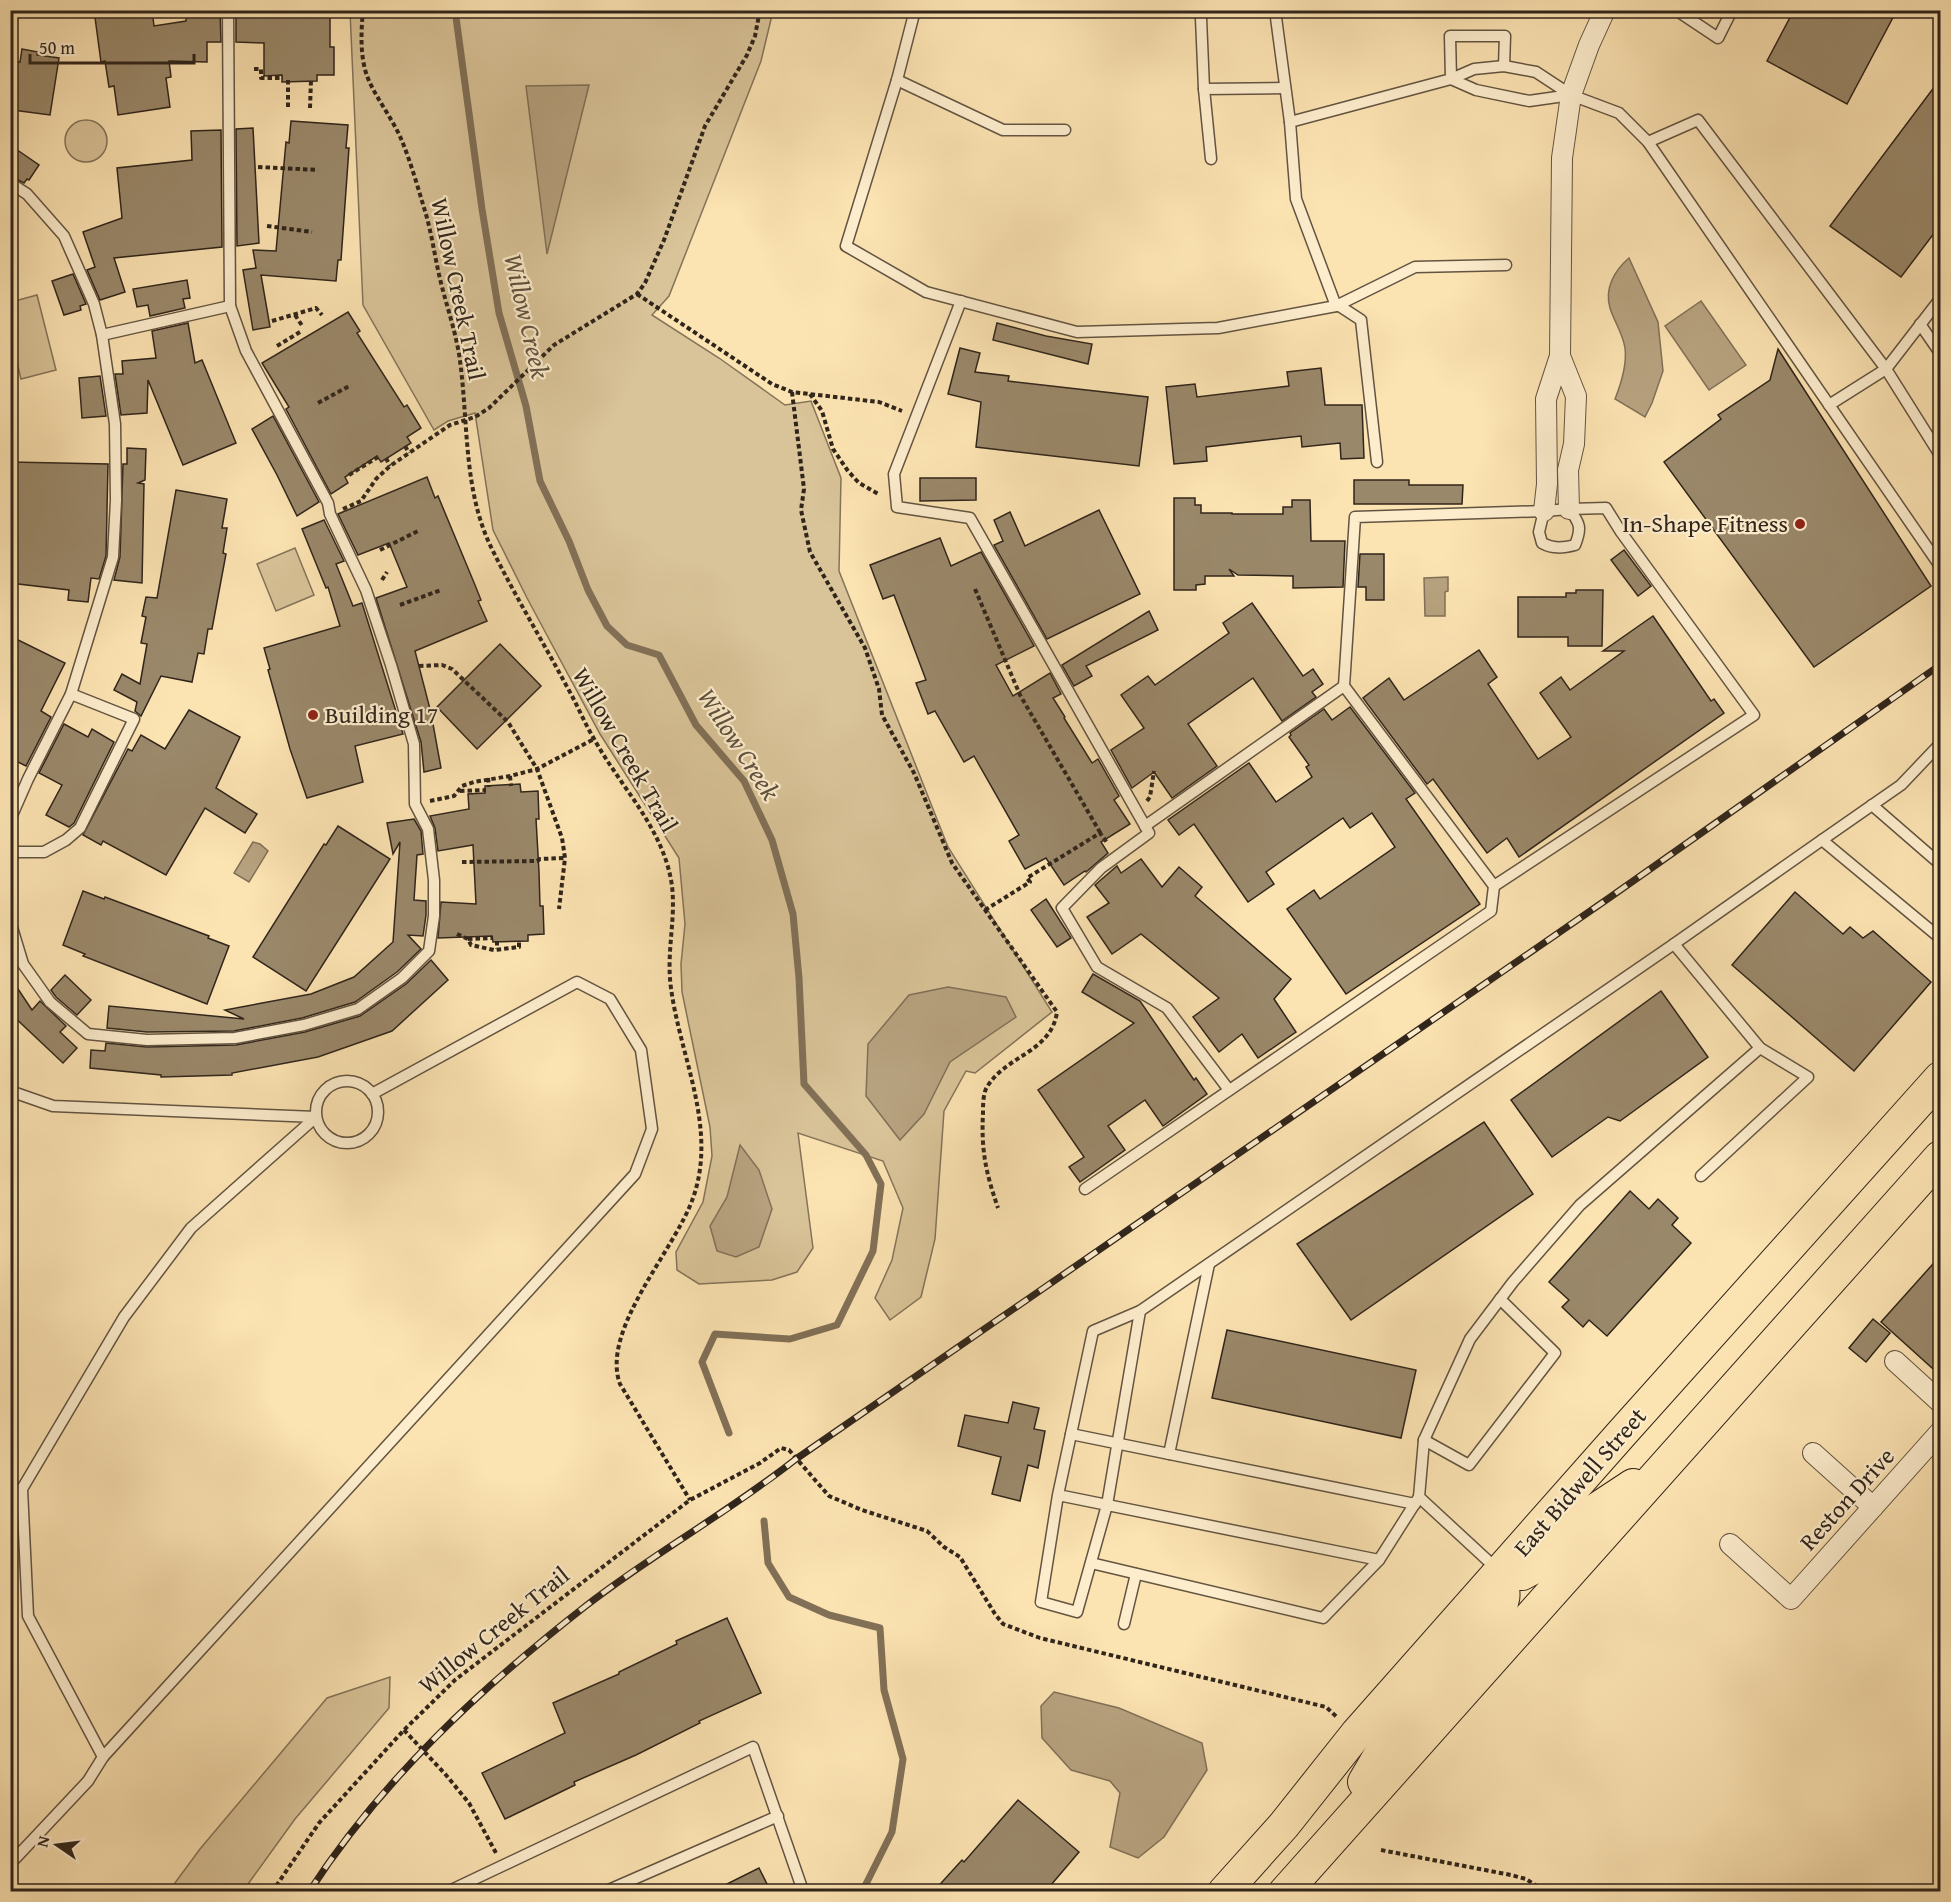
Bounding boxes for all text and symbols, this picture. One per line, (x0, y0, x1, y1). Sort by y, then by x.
scale bar (30, 27, 194, 65)
text: 50 m (39, 34, 75, 61)
street label: Willow Creek Trail (422, 195, 495, 383)
water label: Willow Creek (494, 250, 561, 382)
place label: In-Shape Fitness (1622, 506, 1788, 541)
marker: In-Shape Fitness (1793, 517, 1807, 531)
street label: Willow Creek Trail (564, 661, 687, 839)
water label: Willow Creek (688, 680, 790, 808)
place label: Building 17 (325, 697, 438, 732)
marker: Building 17 (306, 708, 320, 722)
street label: East Bidwell Street (1505, 1399, 1655, 1564)
street label: Reston Drive (1791, 1439, 1902, 1558)
street label: Willow Creek Trail (411, 1558, 577, 1702)
north arrow (27, 1815, 87, 1875)
text: N (30, 1833, 55, 1849)

